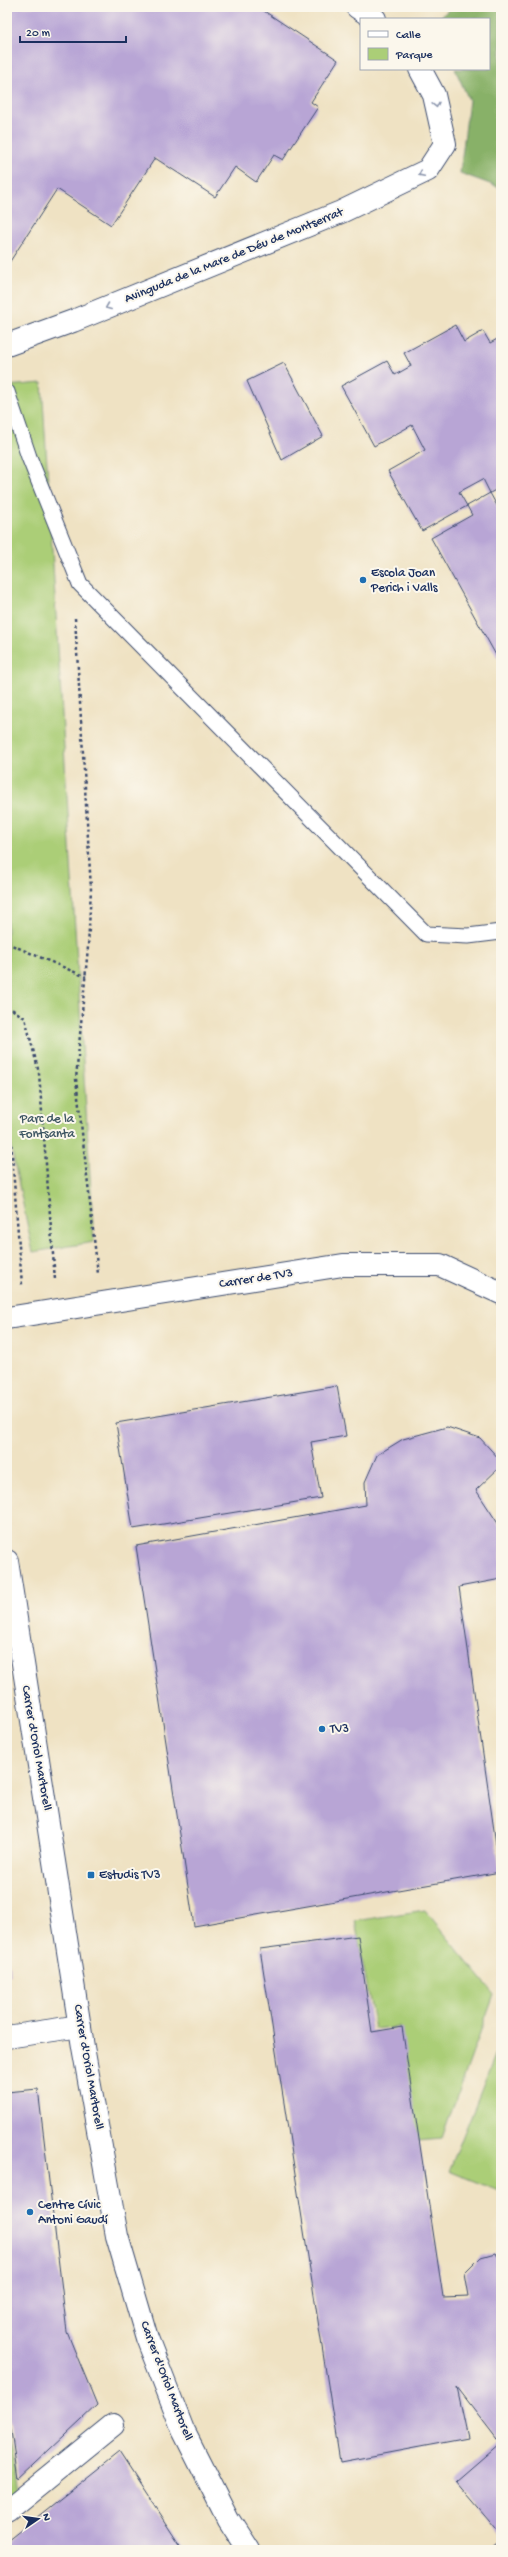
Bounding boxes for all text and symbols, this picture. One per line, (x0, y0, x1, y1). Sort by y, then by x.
scale bar (20, 18, 126, 44)
legend (360, 18, 490, 70)
text: 20 m (26, 27, 51, 41)
text: Calle (396, 29, 421, 43)
text: Parque (395, 49, 433, 63)
one-way arrow (431, 101, 440, 108)
one-way arrow (418, 169, 425, 177)
street label: Avinguda de la Mare de Déu de Montserrat (122, 204, 347, 307)
one-way arrow (105, 302, 112, 310)
place label: Escola Joan Perich i Valls (370, 566, 439, 596)
marker: Escola Joan Perich i Valls (358, 575, 368, 585)
park label: Parc de la Fontsanta (18, 1112, 76, 1142)
street label: Carrer de TV3 (218, 1266, 294, 1292)
street label: Carrer d'Oriol Martorell (18, 1684, 54, 1812)
place label: TV3 (329, 1722, 349, 1737)
marker: TV3 (317, 1724, 327, 1734)
place label: Estudis TV3 (99, 1868, 161, 1883)
marker: Estudis TV3 (86, 1870, 96, 1880)
street label: Carrer d'Oriol Martorell (70, 2003, 106, 2131)
place label: Centre Cívic Antoni Gaudí (38, 2198, 109, 2228)
marker: Centre Cívic Antoni Gaudí (25, 2207, 35, 2217)
street label: Carrer d'Oriol Martorell (136, 2319, 196, 2443)
north arrow (18, 2499, 58, 2539)
text: N (39, 2512, 52, 2522)

